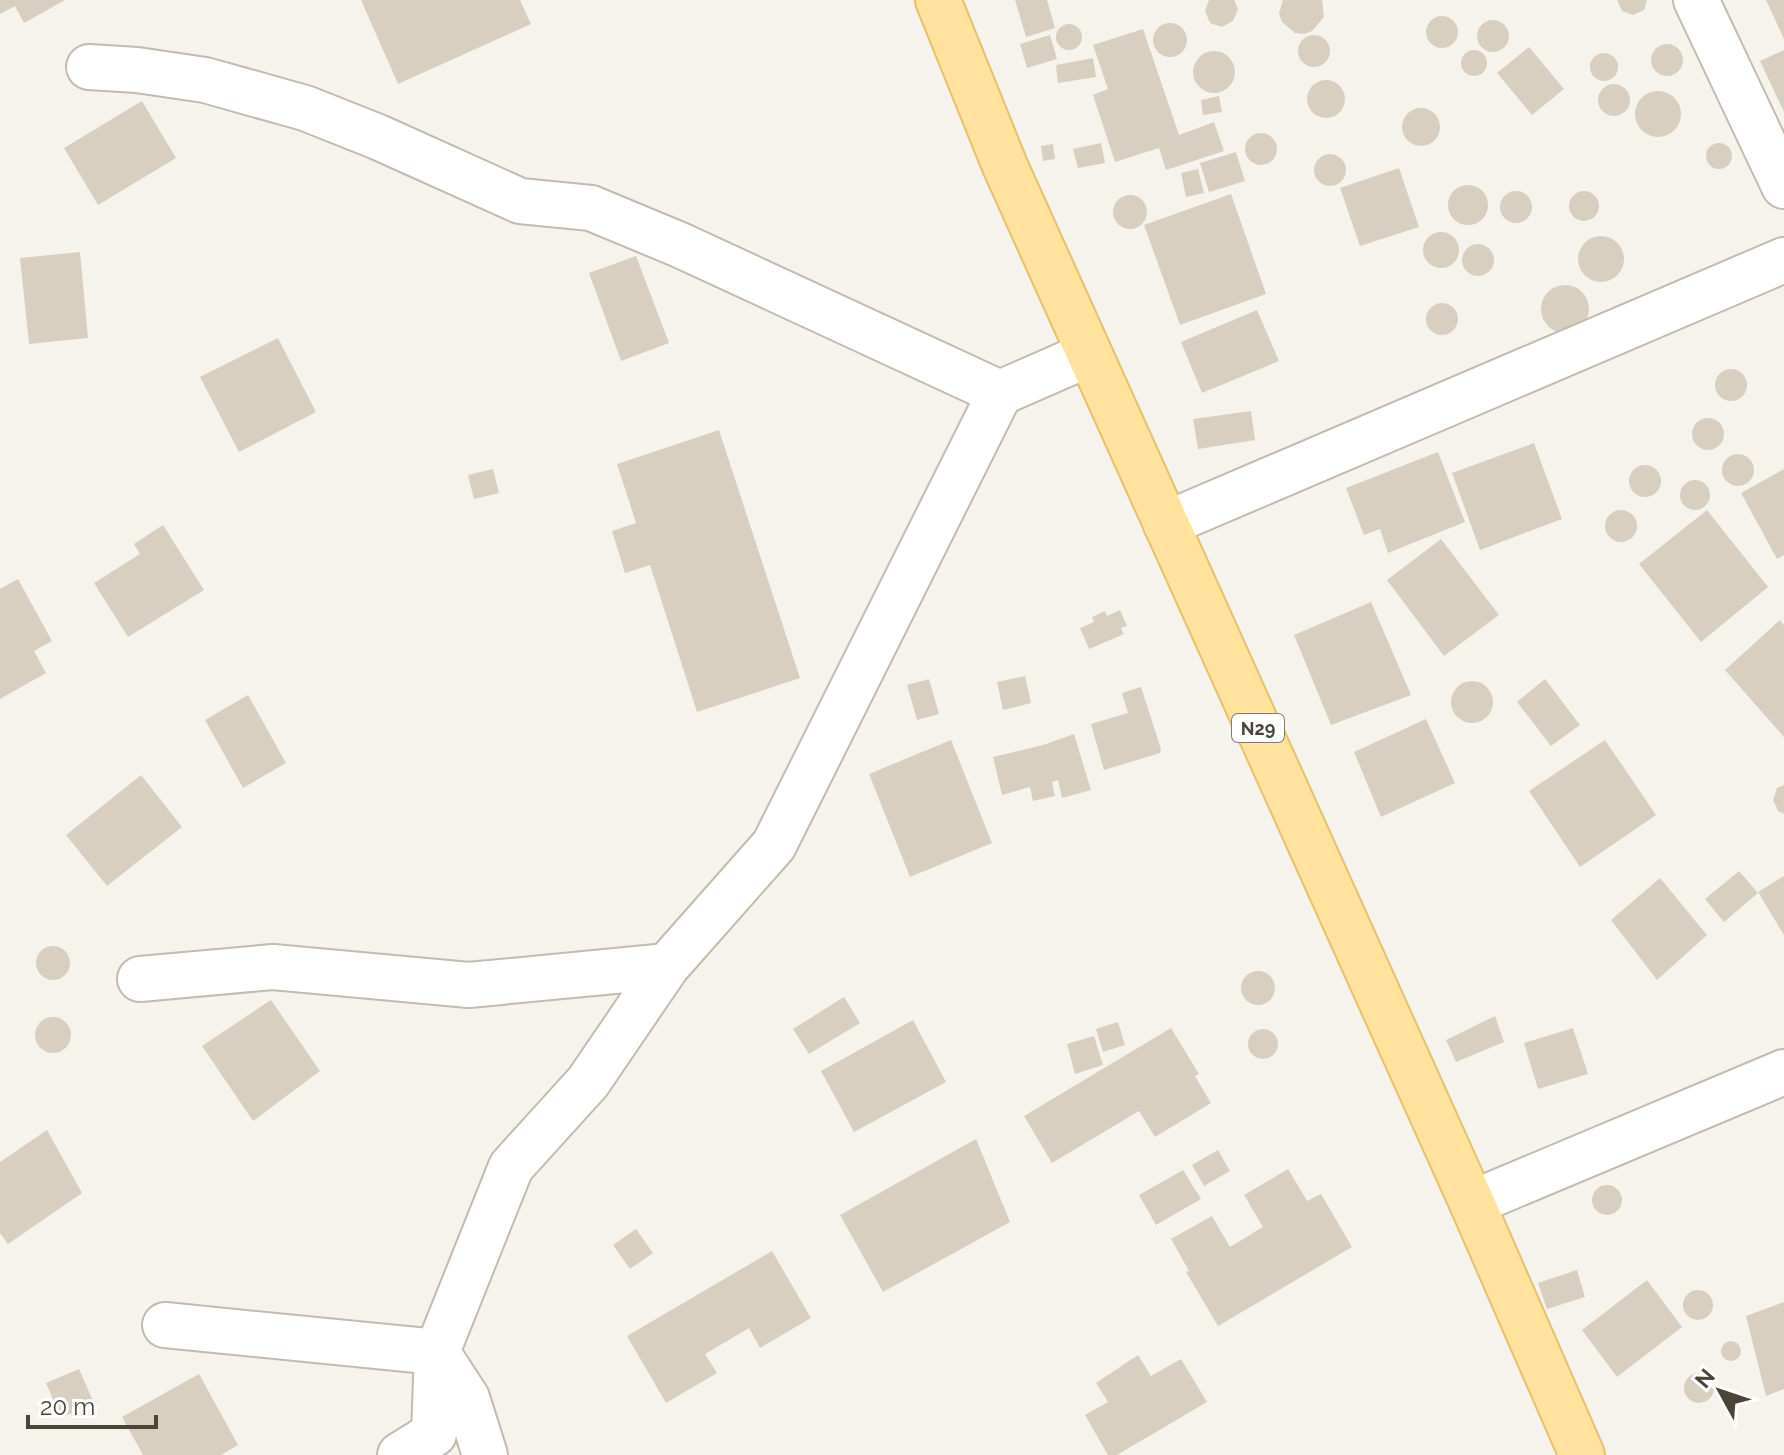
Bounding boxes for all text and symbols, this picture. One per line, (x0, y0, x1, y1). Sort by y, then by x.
road number: N29 (1232, 714, 1284, 742)
north arrow (1680, 1351, 1760, 1431)
text: N (1689, 1363, 1720, 1393)
scale bar (28, 1379, 156, 1429)
text: 20 m (40, 1392, 95, 1421)

